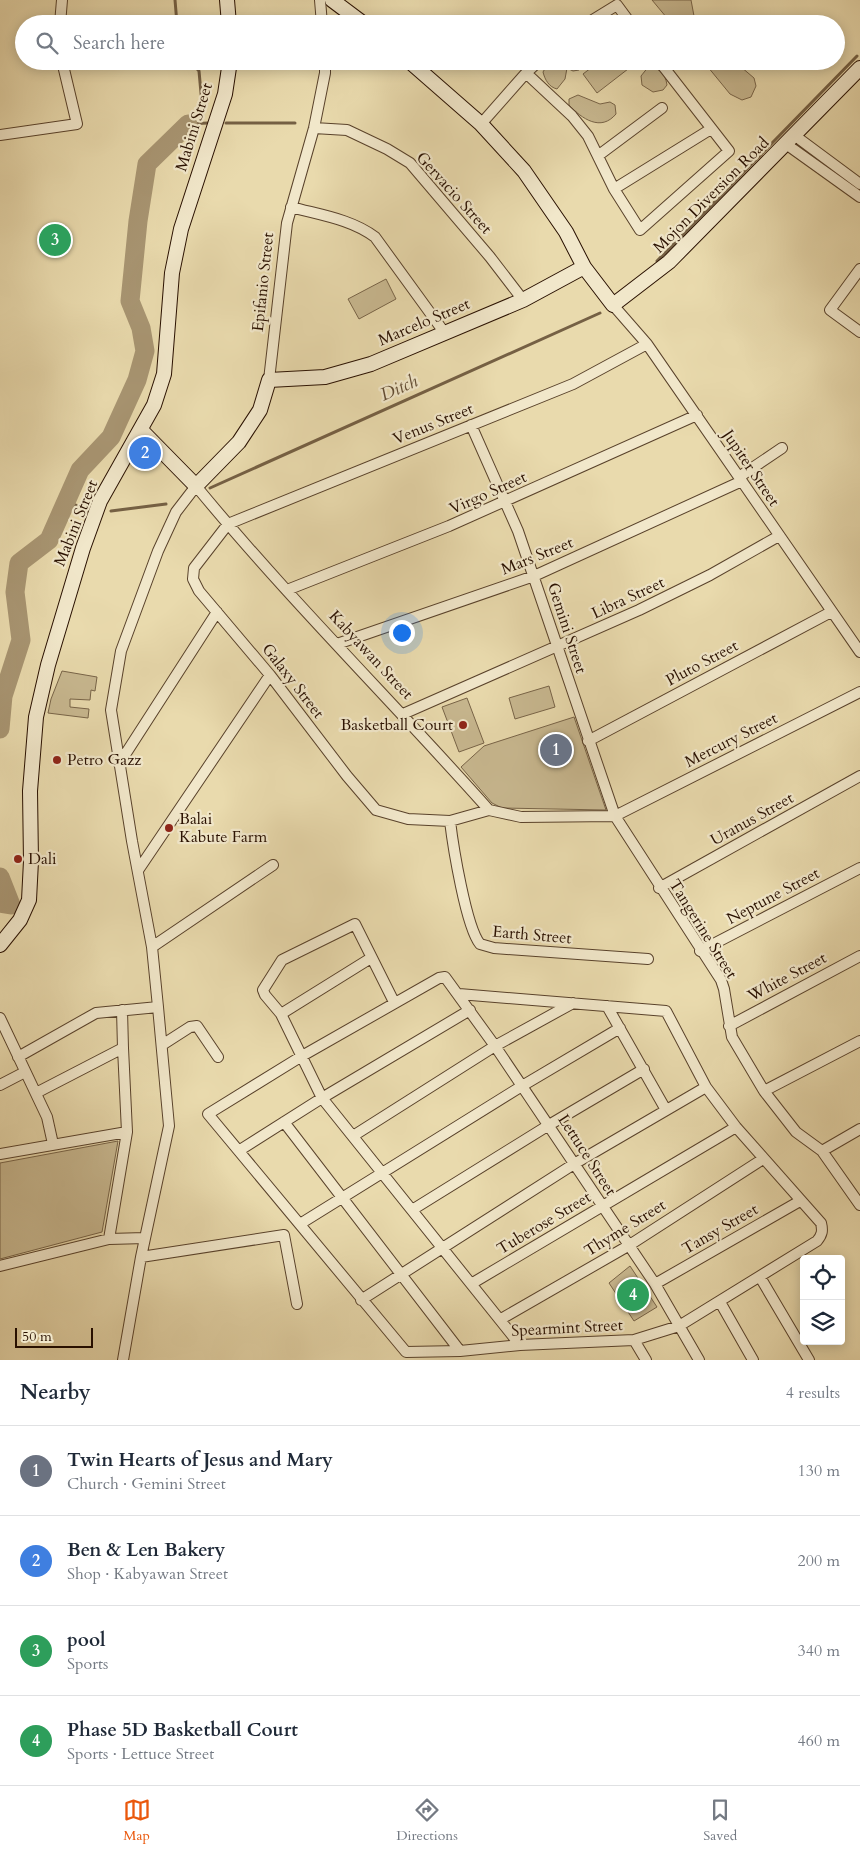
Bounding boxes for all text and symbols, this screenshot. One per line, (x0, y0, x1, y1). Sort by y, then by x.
search box (15, 15, 845, 70)
icon: search (33, 29, 61, 57)
text: Search here (73, 30, 165, 56)
street label: Mabini Street (170, 80, 218, 174)
street label: Mojon Diversion Road (648, 132, 774, 258)
street label: Gervacio Street (411, 147, 497, 239)
pin: 3 (39, 221, 71, 259)
street label: Epifanio Street (247, 231, 279, 333)
street label: Marcelo Street (375, 293, 473, 351)
water label: Ditch (376, 369, 422, 407)
street label: Venus Street (389, 398, 477, 450)
street label: Jupiter Street (716, 424, 785, 511)
pin: 2 (129, 434, 161, 472)
street label: Virgo Street (446, 466, 530, 520)
street label: Mabini Street (49, 476, 103, 570)
street label: Mars Street (498, 532, 576, 580)
street label: Libra Street (588, 571, 668, 625)
street label: Gemini Street (542, 580, 592, 676)
street label: Kabyawan Street (324, 606, 418, 704)
your location (389, 620, 415, 646)
street label: Pluto Street (662, 635, 742, 691)
street label: Galaxy Street (257, 639, 329, 723)
street label: Mercury Street (681, 707, 781, 773)
place label: Basketball Court (340, 714, 453, 736)
marker: Basketball Court (457, 719, 469, 731)
pin: 1 (540, 731, 572, 769)
place label: Petro Gazz (67, 749, 141, 771)
marker: Petro Gazz (51, 754, 63, 766)
street label: Uranus Street (707, 787, 797, 851)
place label: Balai Kabute Farm (179, 808, 268, 848)
marker: Balai Kabute Farm (163, 822, 175, 834)
place label: Dali (28, 848, 57, 870)
marker: Dali (12, 853, 24, 865)
street label: Neptune Street (723, 862, 823, 930)
street label: Tangerine Street (664, 875, 742, 983)
street label: Earth Street (492, 921, 572, 949)
street label: White Street (743, 947, 830, 1007)
street label: Lettuce Street (552, 1110, 622, 1200)
street label: Tuberose Street (493, 1186, 595, 1260)
street label: Thyme Street (580, 1194, 670, 1262)
street label: Tansy Street (678, 1198, 762, 1260)
map controls (800, 1255, 845, 1345)
button: locate (800, 1255, 845, 1300)
pin: 4 (617, 1276, 649, 1314)
button: layers (800, 1300, 845, 1345)
street label: Spearmint Street (511, 1314, 623, 1342)
scale bar (15, 1325, 92, 1348)
text: 50 m (22, 1327, 52, 1346)
text: Nearby (20, 1378, 91, 1407)
text: 4 results (786, 1382, 840, 1404)
text: Twin Hearts of Jesus and Mary (67, 1447, 333, 1473)
text: 1 (32, 1460, 40, 1482)
text: 130 m (798, 1460, 840, 1482)
text: Church · Gemini Street (67, 1473, 226, 1495)
text: Ben & Len Bakery (67, 1537, 225, 1563)
text: 2 (32, 1550, 40, 1572)
text: 200 m (798, 1550, 840, 1572)
text: Shop · Kabyawan Street (67, 1563, 228, 1585)
text: pool (67, 1627, 106, 1653)
text: 3 (32, 1640, 40, 1662)
text: 340 m (798, 1640, 840, 1662)
text: Sports (67, 1653, 108, 1675)
text: Phase 5D Basketball Court (67, 1717, 298, 1743)
text: 4 (32, 1730, 40, 1752)
text: 460 m (798, 1730, 840, 1752)
text: Sports · Lettuce Street (67, 1743, 214, 1765)
tab: Map (123, 1796, 151, 1845)
tab: Directions (396, 1796, 458, 1845)
tab: Saved (703, 1796, 737, 1845)

